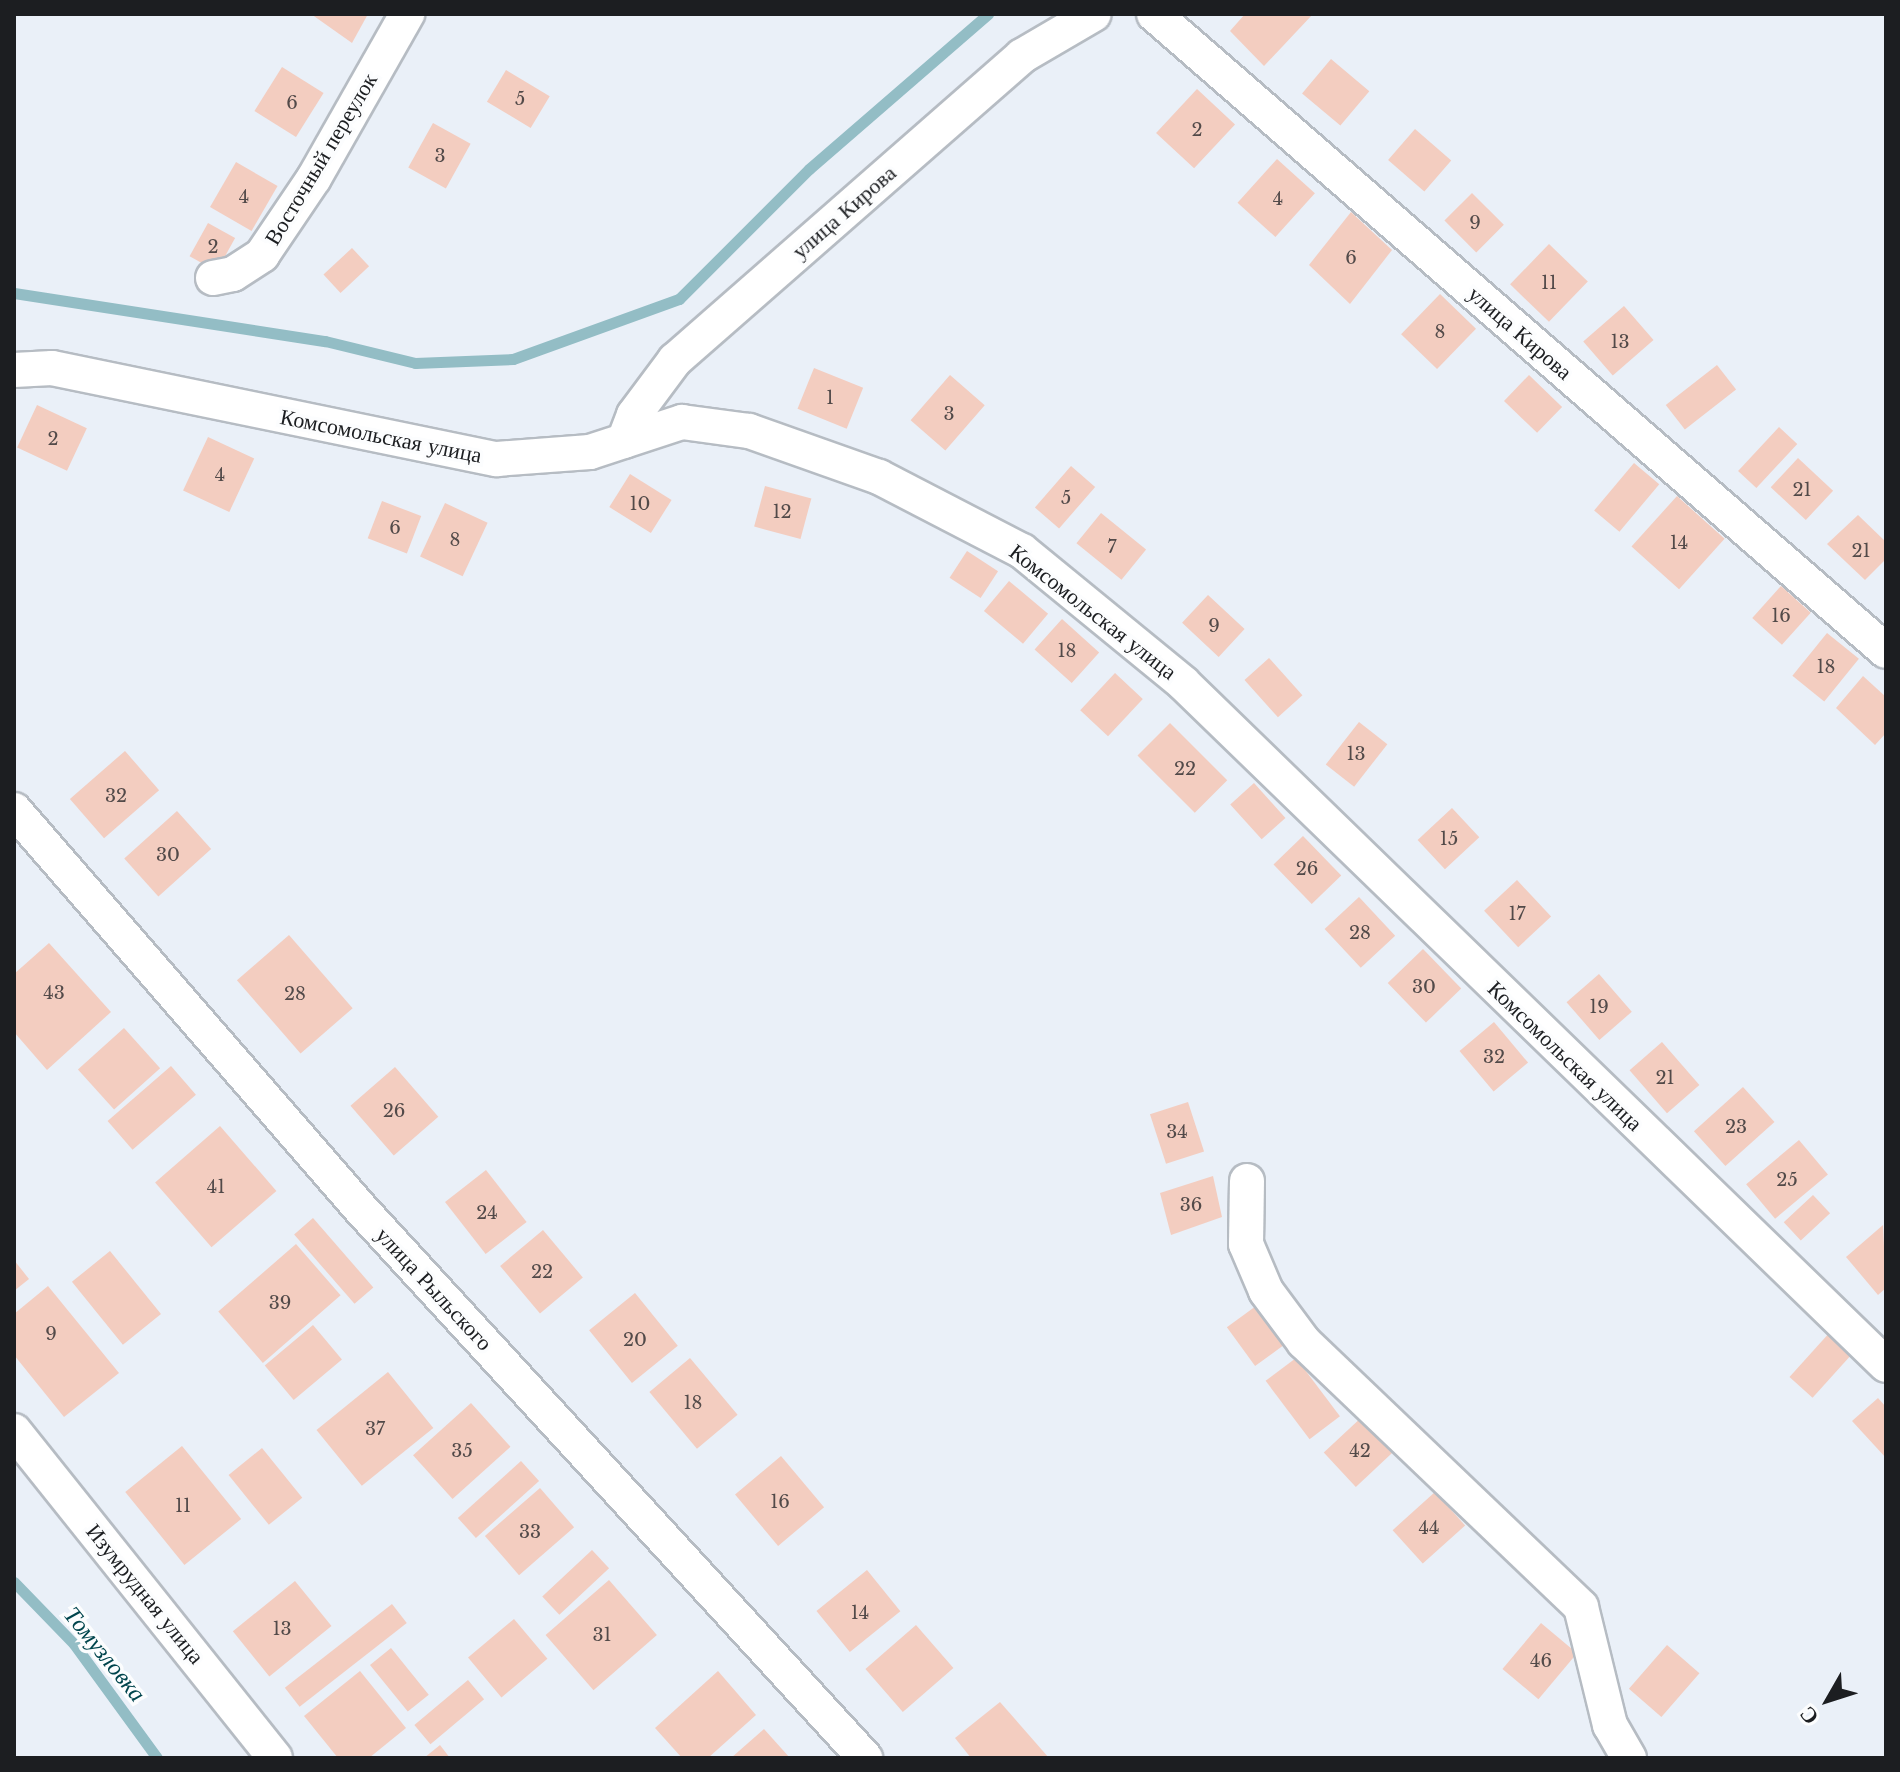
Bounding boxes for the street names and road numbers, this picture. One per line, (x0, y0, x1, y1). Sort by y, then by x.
street label: Восточный переулок (259, 68, 383, 250)
street label: улица Кирова (787, 160, 901, 264)
street label: улица Кирова (1463, 281, 1577, 385)
street label: Комсомольская улица (278, 404, 484, 468)
street label: Комсомольская улица (1004, 539, 1182, 685)
street label: Комсомольская улица (1482, 975, 1648, 1137)
street label: улица Рыльского (370, 1222, 498, 1356)
street label: Изумрудная улица (80, 1519, 210, 1669)

